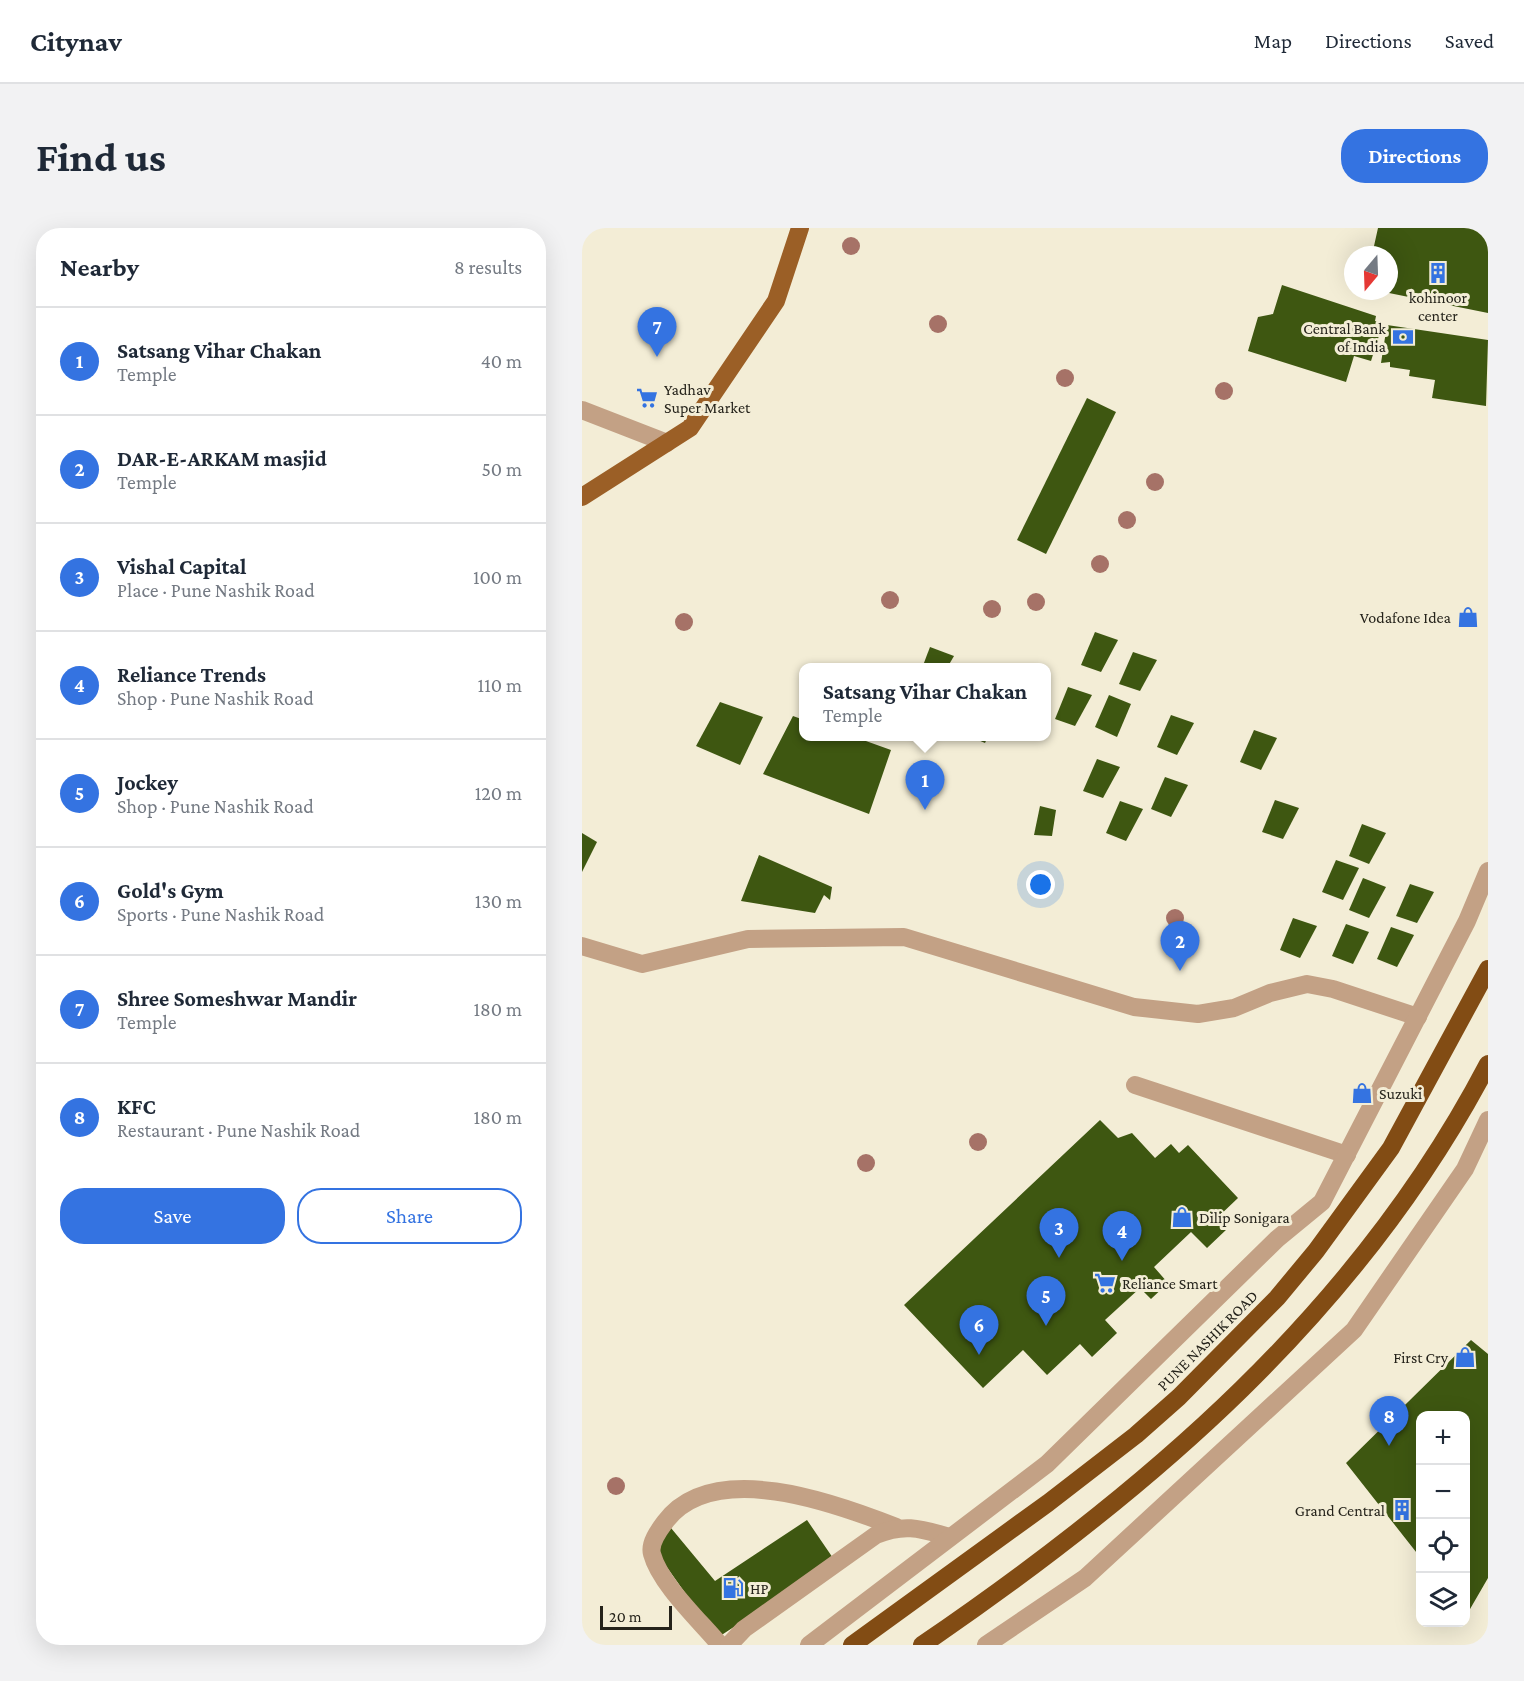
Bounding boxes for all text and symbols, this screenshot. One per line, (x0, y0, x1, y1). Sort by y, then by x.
text: Citynav (30, 26, 122, 57)
text: Map (1254, 29, 1292, 53)
text: Directions (1325, 29, 1412, 53)
text: Saved (1445, 29, 1494, 53)
button: Directions (1341, 129, 1488, 183)
text: Find us (36, 133, 166, 180)
north arrow (1344, 246, 1398, 300)
text: Nearby (60, 253, 139, 282)
text: 8 results (454, 256, 522, 278)
building icon: kohinoor center (1426, 261, 1450, 285)
place label: kohinoor center (1409, 289, 1468, 324)
pin: 7 (638, 308, 676, 357)
place label: Central Bank of India (1303, 320, 1387, 355)
bank icon: Central Bank of India (1391, 325, 1415, 349)
text: Satsang Vihar Chakan (117, 338, 322, 363)
text: 1 (76, 350, 83, 372)
text: 40 m (481, 350, 522, 372)
text: Temple (117, 363, 177, 385)
place label: Yadhav Super Market (664, 381, 751, 417)
supermarket icon: Yadhav Super Market (635, 386, 659, 410)
text: DAR-E-ARKAM masjid (117, 446, 327, 471)
text: 2 (74, 458, 85, 480)
text: 50 m (481, 458, 522, 480)
text: Temple (117, 471, 177, 493)
text: Vishal Capital (117, 554, 246, 579)
text: 3 (75, 566, 84, 588)
text: 100 m (473, 566, 522, 588)
text: Place · Pune Nashik Road (117, 579, 315, 601)
shop icon: Vodafone Idea (1456, 605, 1480, 629)
place label: Vodafone Idea (1360, 609, 1452, 626)
text: Reliance Trends (117, 662, 266, 687)
popup (799, 663, 1051, 741)
text: 4 (74, 674, 85, 696)
text: 110 m (478, 674, 522, 696)
text: Satsang Vihar Chakan (823, 679, 1027, 704)
text: Shop · Pune Nashik Road (117, 687, 314, 709)
text: Temple (823, 704, 882, 726)
pin: 1 (906, 760, 944, 810)
text: Jockey (117, 770, 178, 795)
text: 5 (75, 782, 84, 804)
text: 120 m (475, 782, 522, 804)
text: Shop · Pune Nashik Road (117, 795, 314, 817)
your location (1026, 870, 1055, 899)
text: Gold's Gym (117, 878, 224, 903)
text: 6 (74, 890, 85, 912)
text: 130 m (475, 890, 522, 912)
text: Sports · Pune Nashik Road (117, 903, 324, 925)
pin: 2 (1160, 922, 1200, 971)
text: Shree Someshwar Mandir (117, 986, 357, 1011)
text: 7 (75, 998, 84, 1020)
text: 180 m (473, 998, 522, 1020)
text: Temple (117, 1011, 177, 1033)
shop icon: Suzuki (1350, 1081, 1374, 1105)
place label: Suzuki (1379, 1085, 1422, 1102)
text: KFC (117, 1094, 156, 1119)
text: 8 (74, 1106, 85, 1128)
text: 180 m (473, 1106, 522, 1128)
text: Restaurant · Pune Nashik Road (117, 1119, 360, 1141)
button: Save (60, 1188, 285, 1244)
button: Share (297, 1188, 522, 1244)
shop icon: Dilip Sonigara (1170, 1205, 1194, 1229)
pin: 3 (1040, 1208, 1078, 1258)
place label: Dilip Sonigara (1199, 1209, 1290, 1227)
pin: 4 (1102, 1212, 1142, 1261)
supermarket icon: Reliance Smart (1093, 1271, 1117, 1295)
place label: Reliance Smart (1122, 1275, 1218, 1292)
pin: 5 (1026, 1276, 1066, 1326)
street label: PUNE NASHIK ROAD (1154, 1287, 1261, 1394)
pin: 6 (960, 1306, 998, 1355)
shop icon: First Cry (1453, 1345, 1477, 1369)
place label: First Cry (1393, 1349, 1449, 1367)
pin: 8 (1370, 1396, 1408, 1446)
map controls (1416, 1411, 1470, 1627)
button: + (1416, 1411, 1470, 1465)
button: − (1416, 1465, 1470, 1519)
building icon: Grand Central (1390, 1498, 1414, 1522)
place label: Grand Central (1295, 1502, 1385, 1519)
button: locate (1416, 1519, 1470, 1573)
button: layers (1416, 1573, 1470, 1627)
fuel station icon: HP (721, 1576, 745, 1600)
place label: HP (750, 1580, 769, 1597)
scale bar (600, 1603, 672, 1630)
text: 20 m (609, 1608, 642, 1625)

